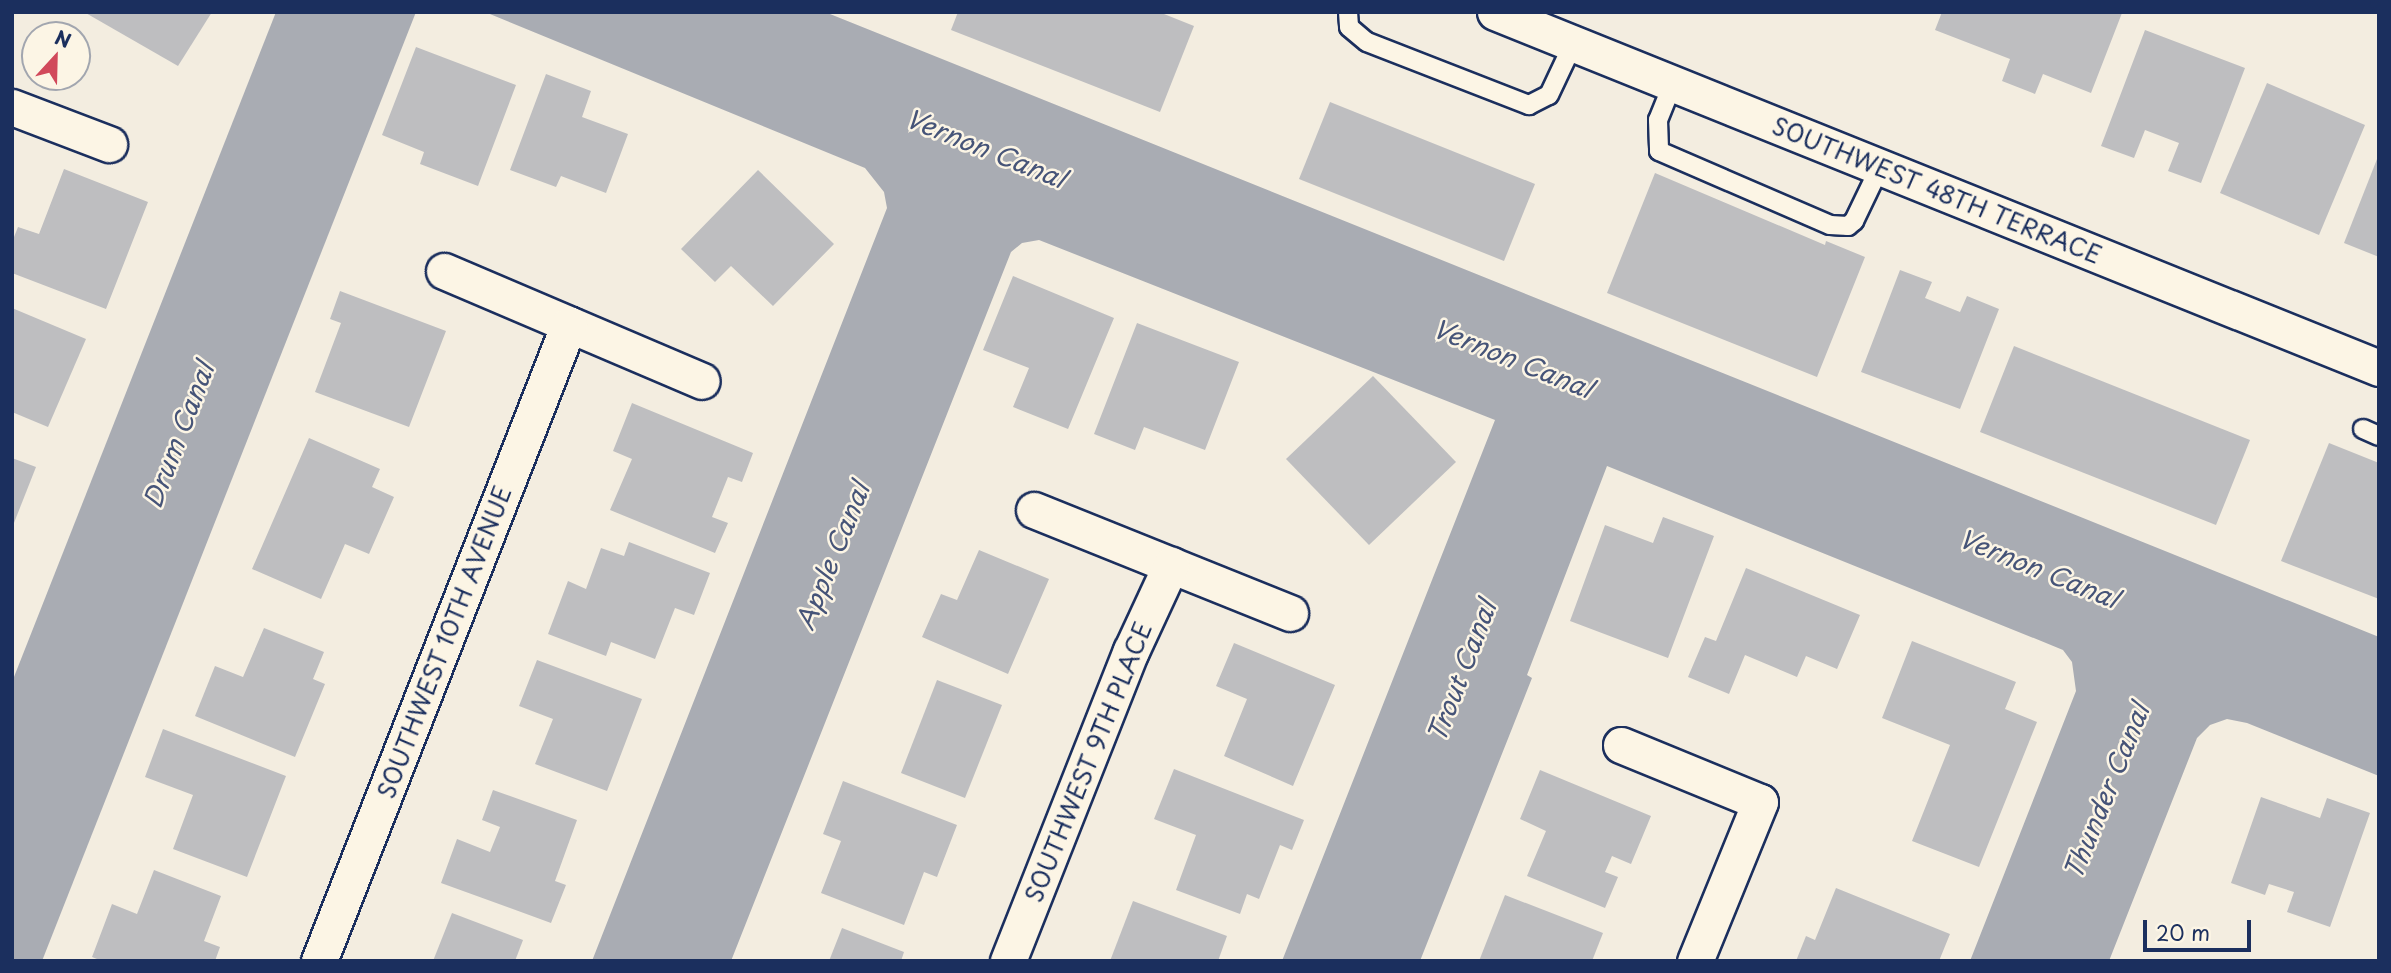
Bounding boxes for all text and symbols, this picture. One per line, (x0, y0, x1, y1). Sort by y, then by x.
north arrow (21, 21, 91, 91)
text: N (51, 23, 75, 54)
water label: Vernon Canal (901, 102, 1071, 194)
street label: SOUTHWEST 48TH TERRACE (1768, 111, 2106, 269)
water label: Vernon Canal (1428, 312, 1598, 404)
water label: Drum Canal (136, 358, 220, 512)
water label: Apple Canal (788, 478, 876, 634)
street label: SOUTHWEST 10TH AVENUE (371, 481, 517, 803)
water label: Vernon Canal (1954, 522, 2124, 614)
water label: Trout Canal (1420, 596, 1502, 746)
street label: SOUTHWEST 9TH PLACE (1019, 618, 1157, 906)
water label: Thunder Canal (2057, 699, 2155, 883)
scale bar (2146, 906, 2254, 950)
text: 20 m (2156, 916, 2210, 948)

